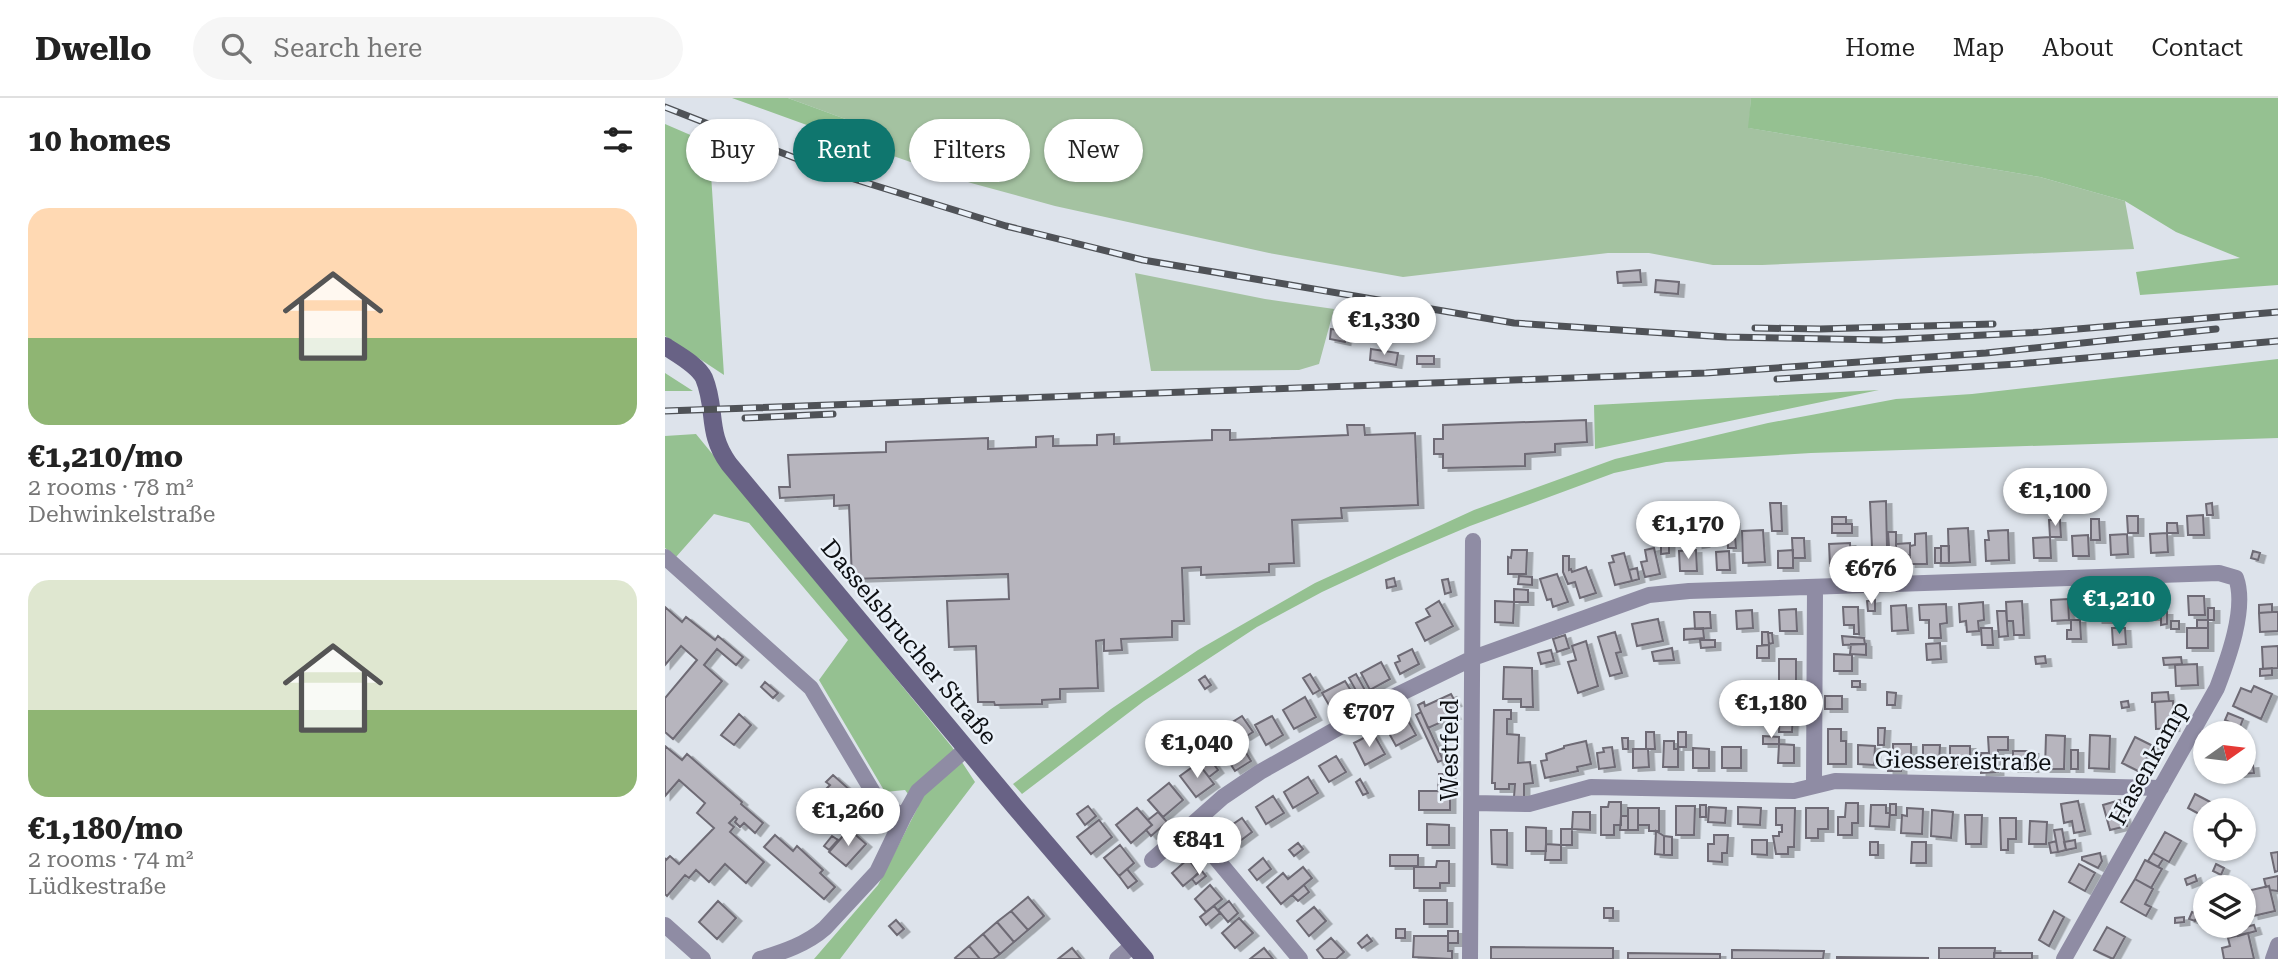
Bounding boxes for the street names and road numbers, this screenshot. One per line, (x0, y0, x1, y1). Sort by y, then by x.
street label: Dasselsbrucher Straße (815, 534, 1003, 750)
street label: Hasenkamp (2103, 696, 2195, 830)
street label: Westfeld (1436, 699, 1464, 801)
street label: Giessereistraße (1874, 745, 2052, 777)

